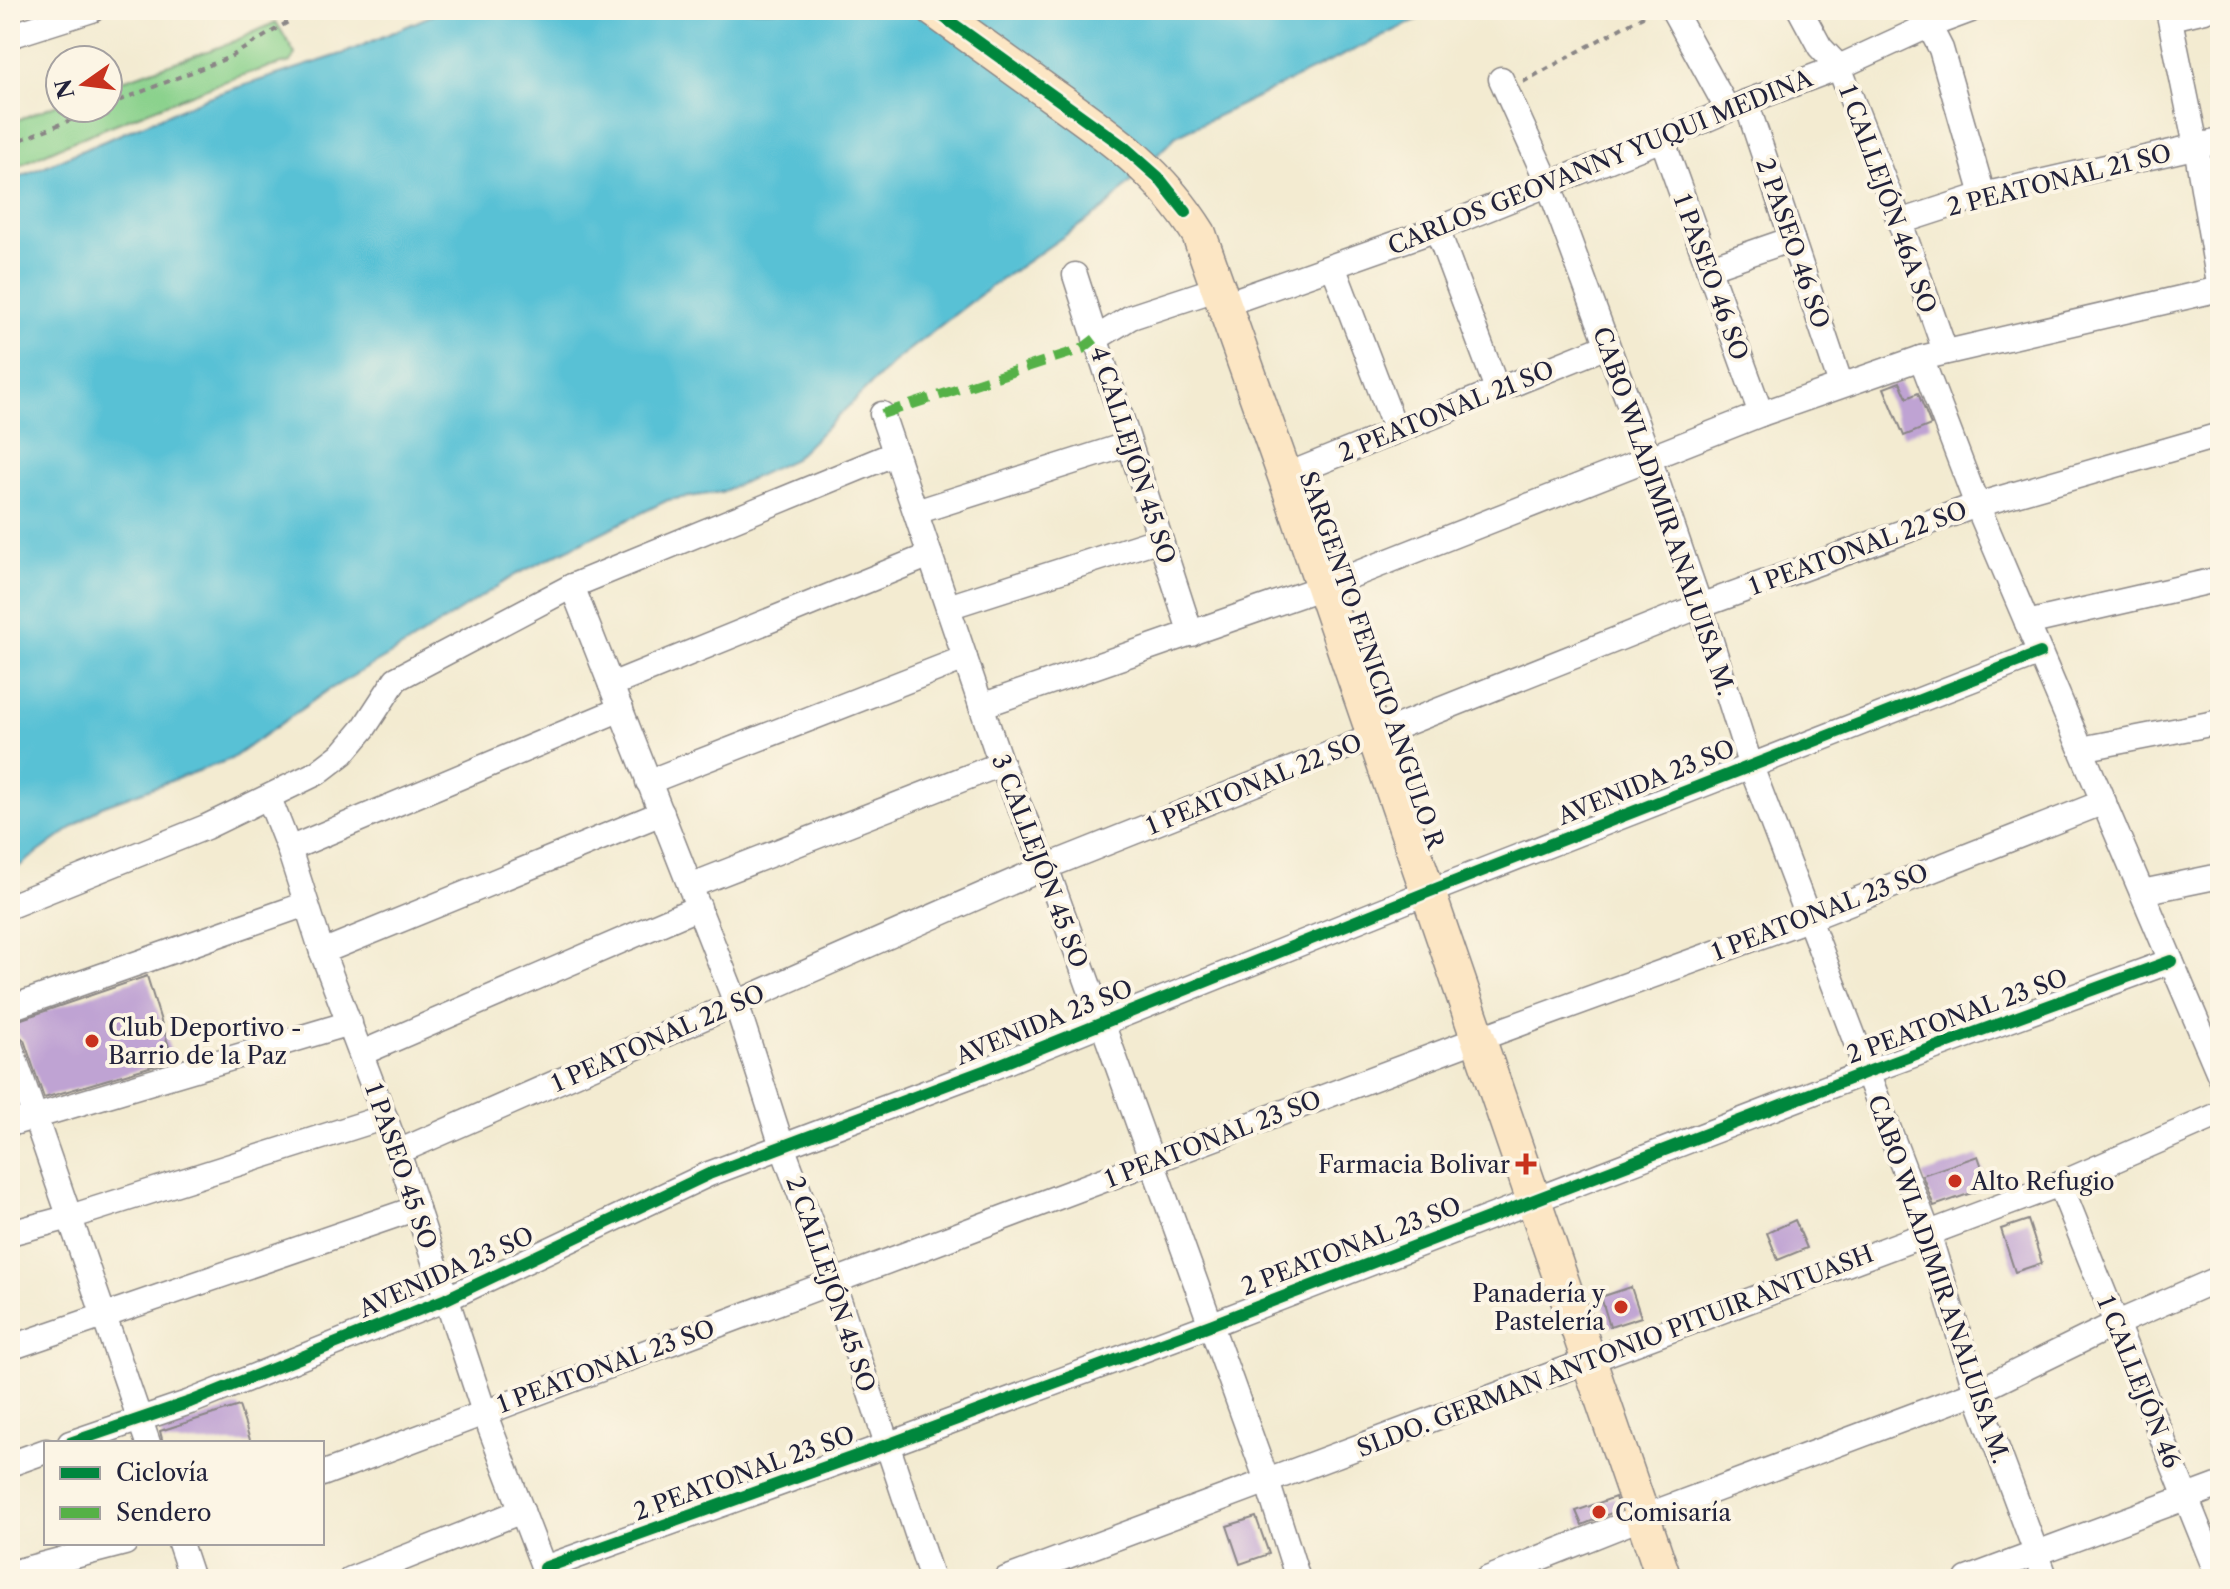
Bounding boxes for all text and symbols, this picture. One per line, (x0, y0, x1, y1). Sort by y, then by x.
north arrow (44, 44, 124, 124)
street label: CARLOS GEOVANNY YUQUI MEDINA (1384, 63, 1818, 261)
text: N (50, 76, 80, 101)
street label: 1 CALLEJÓN 46A SO (1833, 81, 1944, 317)
street label: 2 PEATONAL 21 SO (1944, 138, 2174, 222)
street label: 2 PASEO 46 SO (1750, 154, 1836, 332)
street label: 1 PASEO 46 SO (1667, 190, 1755, 364)
street label: CABO WLADIMIR ANALUISA M. (1587, 323, 1741, 699)
street label: 4 CALLEJÓN 45 SO (1084, 342, 1183, 567)
street label: 2 PEATONAL 21 SO (1334, 355, 1558, 467)
street label: SARGENTO FENICIO ANGULO R (1294, 467, 1451, 854)
street label: 1 PEATONAL 22 SO (1745, 495, 1971, 601)
street label: 1 PEATONAL 22 SO (1142, 728, 1366, 840)
street label: AVENIDA 23 SO (1552, 733, 1739, 831)
street label: 3 CALLEJÓN 45 SO (986, 750, 1095, 972)
street label: 1 PEATONAL 23 SO (1708, 857, 1932, 967)
street label: 2 PEATONAL 23 SO (1843, 963, 2071, 1069)
street label: AVENIDA 23 SO (950, 973, 1137, 1071)
street label: 1 PEATONAL 22 SO (547, 978, 769, 1098)
place label: Club Deportivo - Barrio de la Paz (108, 1013, 302, 1070)
marker: Club Deportivo - Barrio de la Paz (83, 1032, 101, 1050)
street label: 1 PASEO 45 SO (359, 1079, 443, 1253)
street label: 1 PEATONAL 23 SO (1101, 1084, 1325, 1194)
street label: CABO WLADIMIR ANALUISA M. (1862, 1091, 2016, 1467)
place label: Farmacia Bolivar (1318, 1150, 1510, 1179)
marker: Farmacia Bolivar (1517, 1155, 1535, 1173)
place label: Alto Refugio (1970, 1167, 2114, 1196)
street label: 2 CALLEJÓN 45 SO (780, 1172, 883, 1396)
marker: Alto Refugio (1946, 1172, 1964, 1190)
street label: 2 PEATONAL 23 SO (1237, 1191, 1465, 1301)
street label: AVENIDA 23 SO (353, 1220, 538, 1324)
street label: SLDO. GERMAN ANTONIO PITUIR ANTUASH (1353, 1239, 1877, 1463)
place label: Panadería y Pastelería (1472, 1279, 1606, 1336)
street label: 1 CALLEJÓN 46 (2091, 1291, 2188, 1472)
marker: Panadería y Pastelería (1612, 1298, 1630, 1316)
street label: 1 PEATONAL 23 SO (493, 1313, 719, 1419)
street label: 2 PEATONAL 23 SO (630, 1420, 858, 1526)
legend (44, 1441, 324, 1545)
text: Ciclovía (116, 1458, 209, 1487)
text: Sendero (116, 1498, 211, 1527)
place label: Comisaría (1615, 1498, 1731, 1527)
marker: Comisaría (1590, 1503, 1608, 1521)

